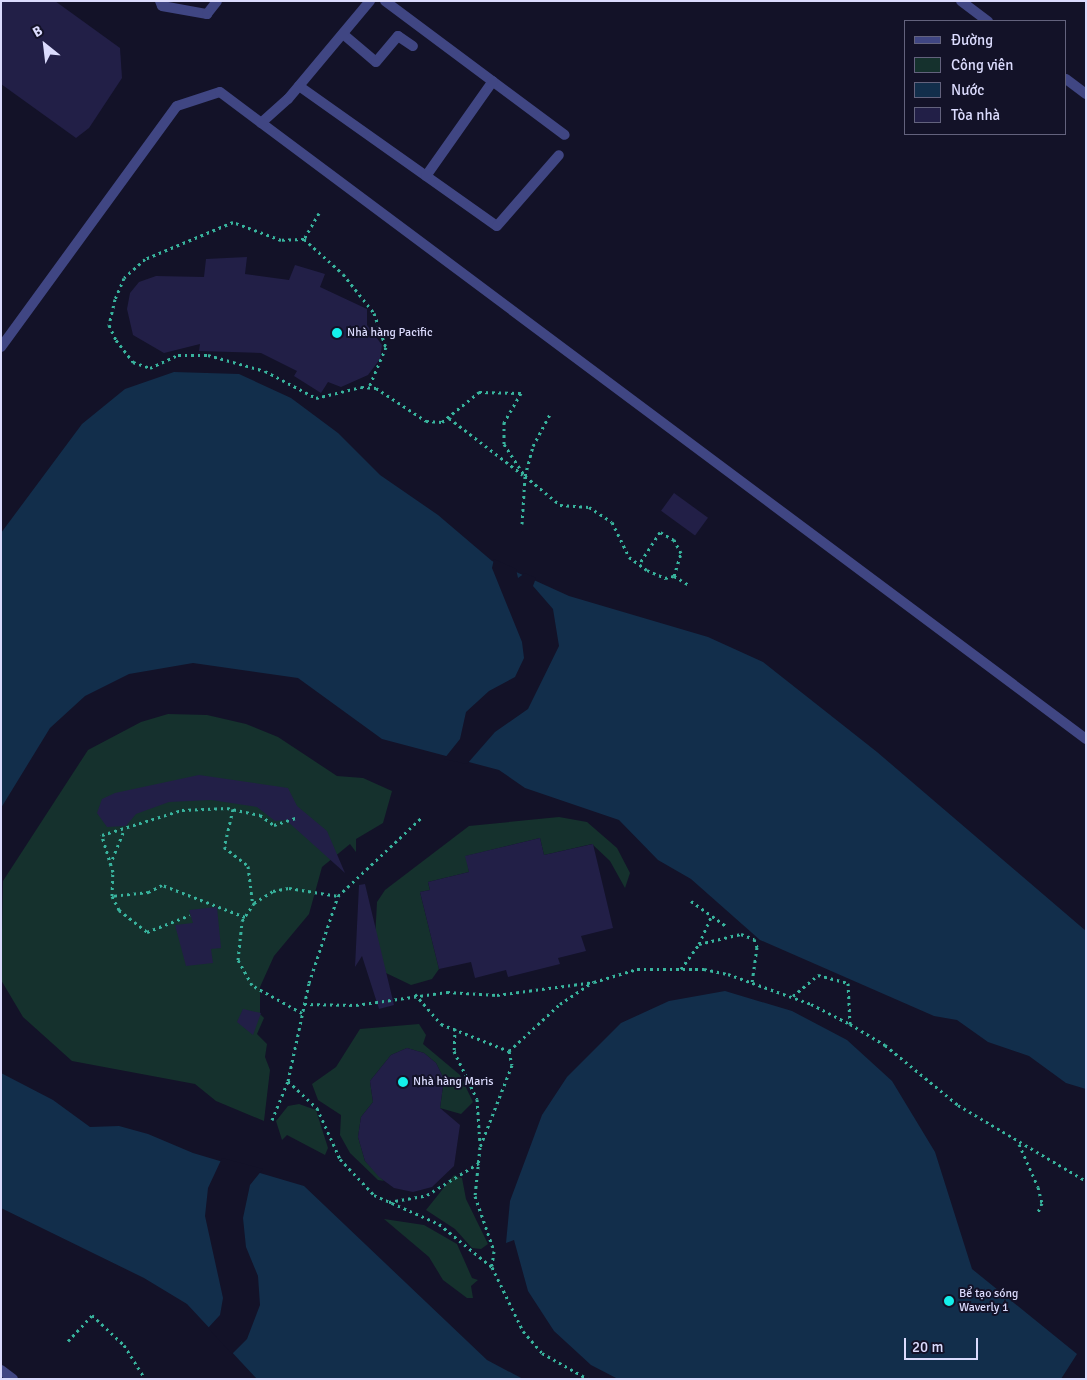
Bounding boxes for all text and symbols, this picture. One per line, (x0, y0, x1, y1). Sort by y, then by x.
north arrow (20, 20, 70, 70)
legend (904, 20, 1067, 135)
text: B (30, 22, 45, 41)
text: Đường (951, 31, 993, 49)
text: Công viên (951, 56, 1014, 74)
text: Nước (951, 81, 984, 99)
text: Tòa nhà (951, 106, 1000, 124)
place label: Nhà hàng Pacific (347, 326, 433, 340)
marker: Nhà hàng Pacific (331, 327, 343, 339)
place label: Nhà hàng Maris (413, 1075, 493, 1089)
marker: Nhà hàng Maris (397, 1076, 409, 1088)
place label: Bể tạo sóng Waverly 1 (959, 1287, 1018, 1315)
marker: Bể tạo sóng Waverly 1 (943, 1295, 955, 1307)
scale bar (907, 1328, 981, 1360)
text: 20 m (912, 1338, 943, 1356)

